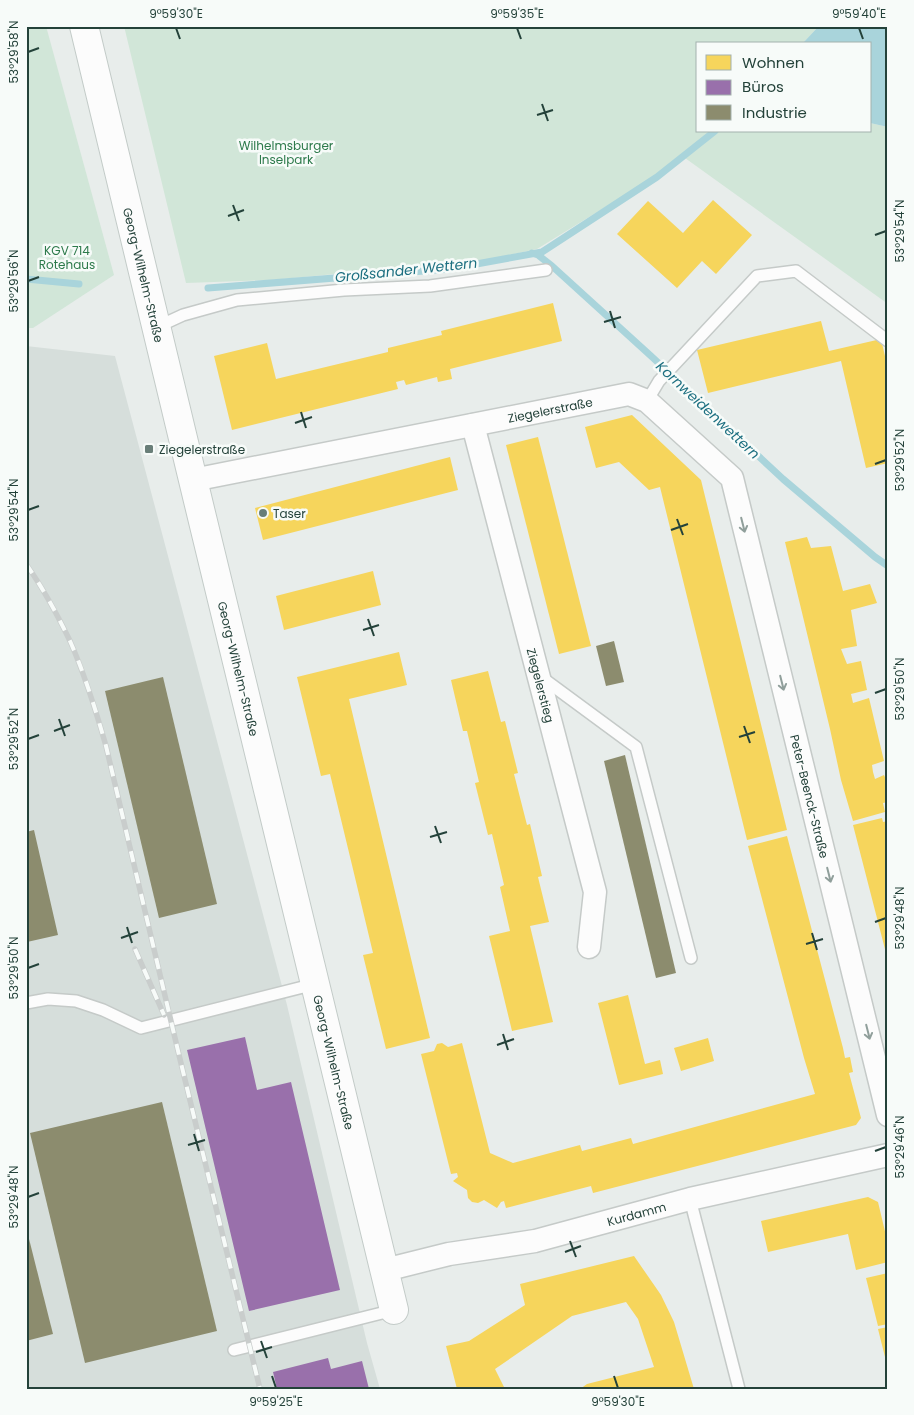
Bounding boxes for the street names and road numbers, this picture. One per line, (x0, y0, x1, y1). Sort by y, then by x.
street label: Georg-Wilhelm-Straße (119, 206, 168, 344)
street label: Ziegelerstraße (506, 393, 594, 426)
street label: Georg-Wilhelm-Straße (214, 600, 263, 738)
street label: Ziegelerstieg (523, 646, 559, 724)
street label: Peter-Beenck-Straße (787, 732, 833, 860)
street label: Georg-Wilhelm-Straße (309, 993, 359, 1131)
street label: Kurdamm (605, 1197, 668, 1230)

